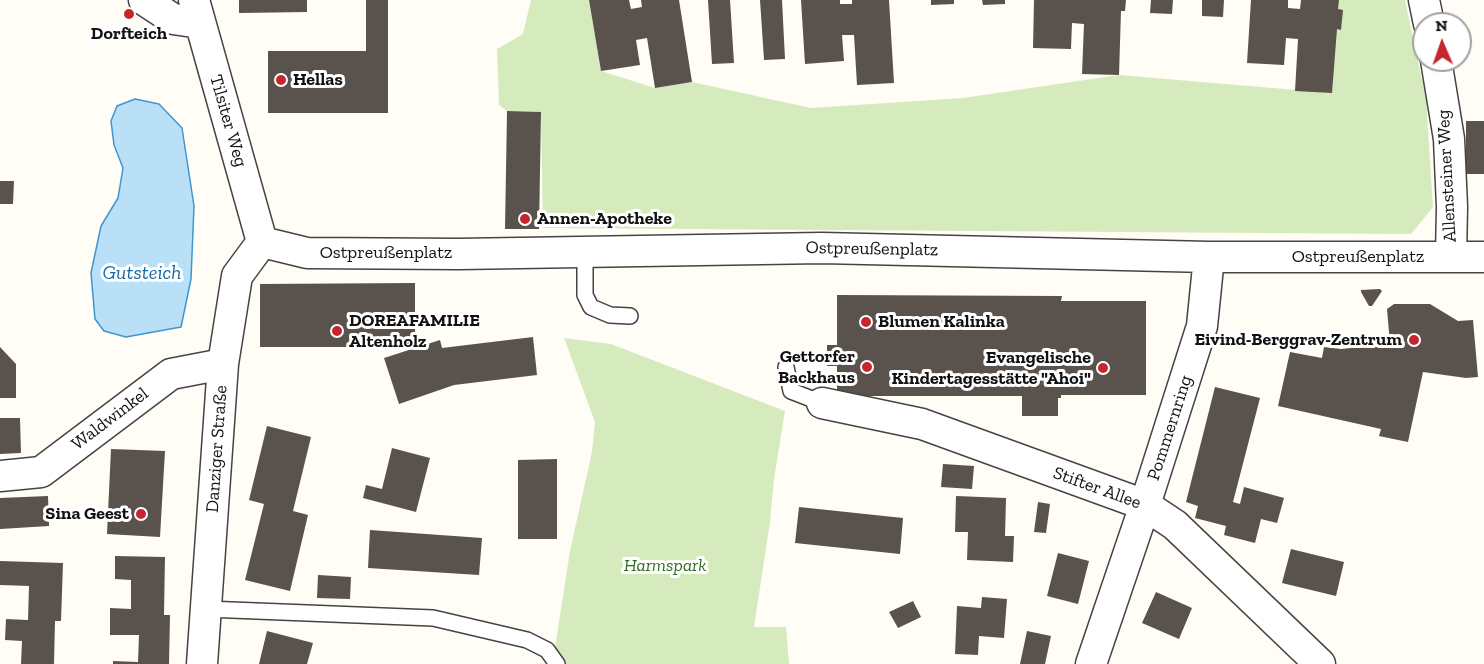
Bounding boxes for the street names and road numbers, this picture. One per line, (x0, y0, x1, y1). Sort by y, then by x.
street label: Tilsiter Weg (205, 72, 251, 170)
street label: Allensteiner Weg (1433, 109, 1461, 243)
street label: Ostpreußenplatz (806, 237, 938, 261)
street label: Ostpreußenplatz (320, 242, 452, 264)
street label: Ostpreußenplatz (1292, 246, 1424, 268)
street label: Pommernring (1143, 373, 1197, 483)
street label: Waldwinkel (67, 383, 153, 455)
street label: Danziger Straße (202, 385, 232, 513)
street label: Stifter Allee (1050, 462, 1144, 514)

